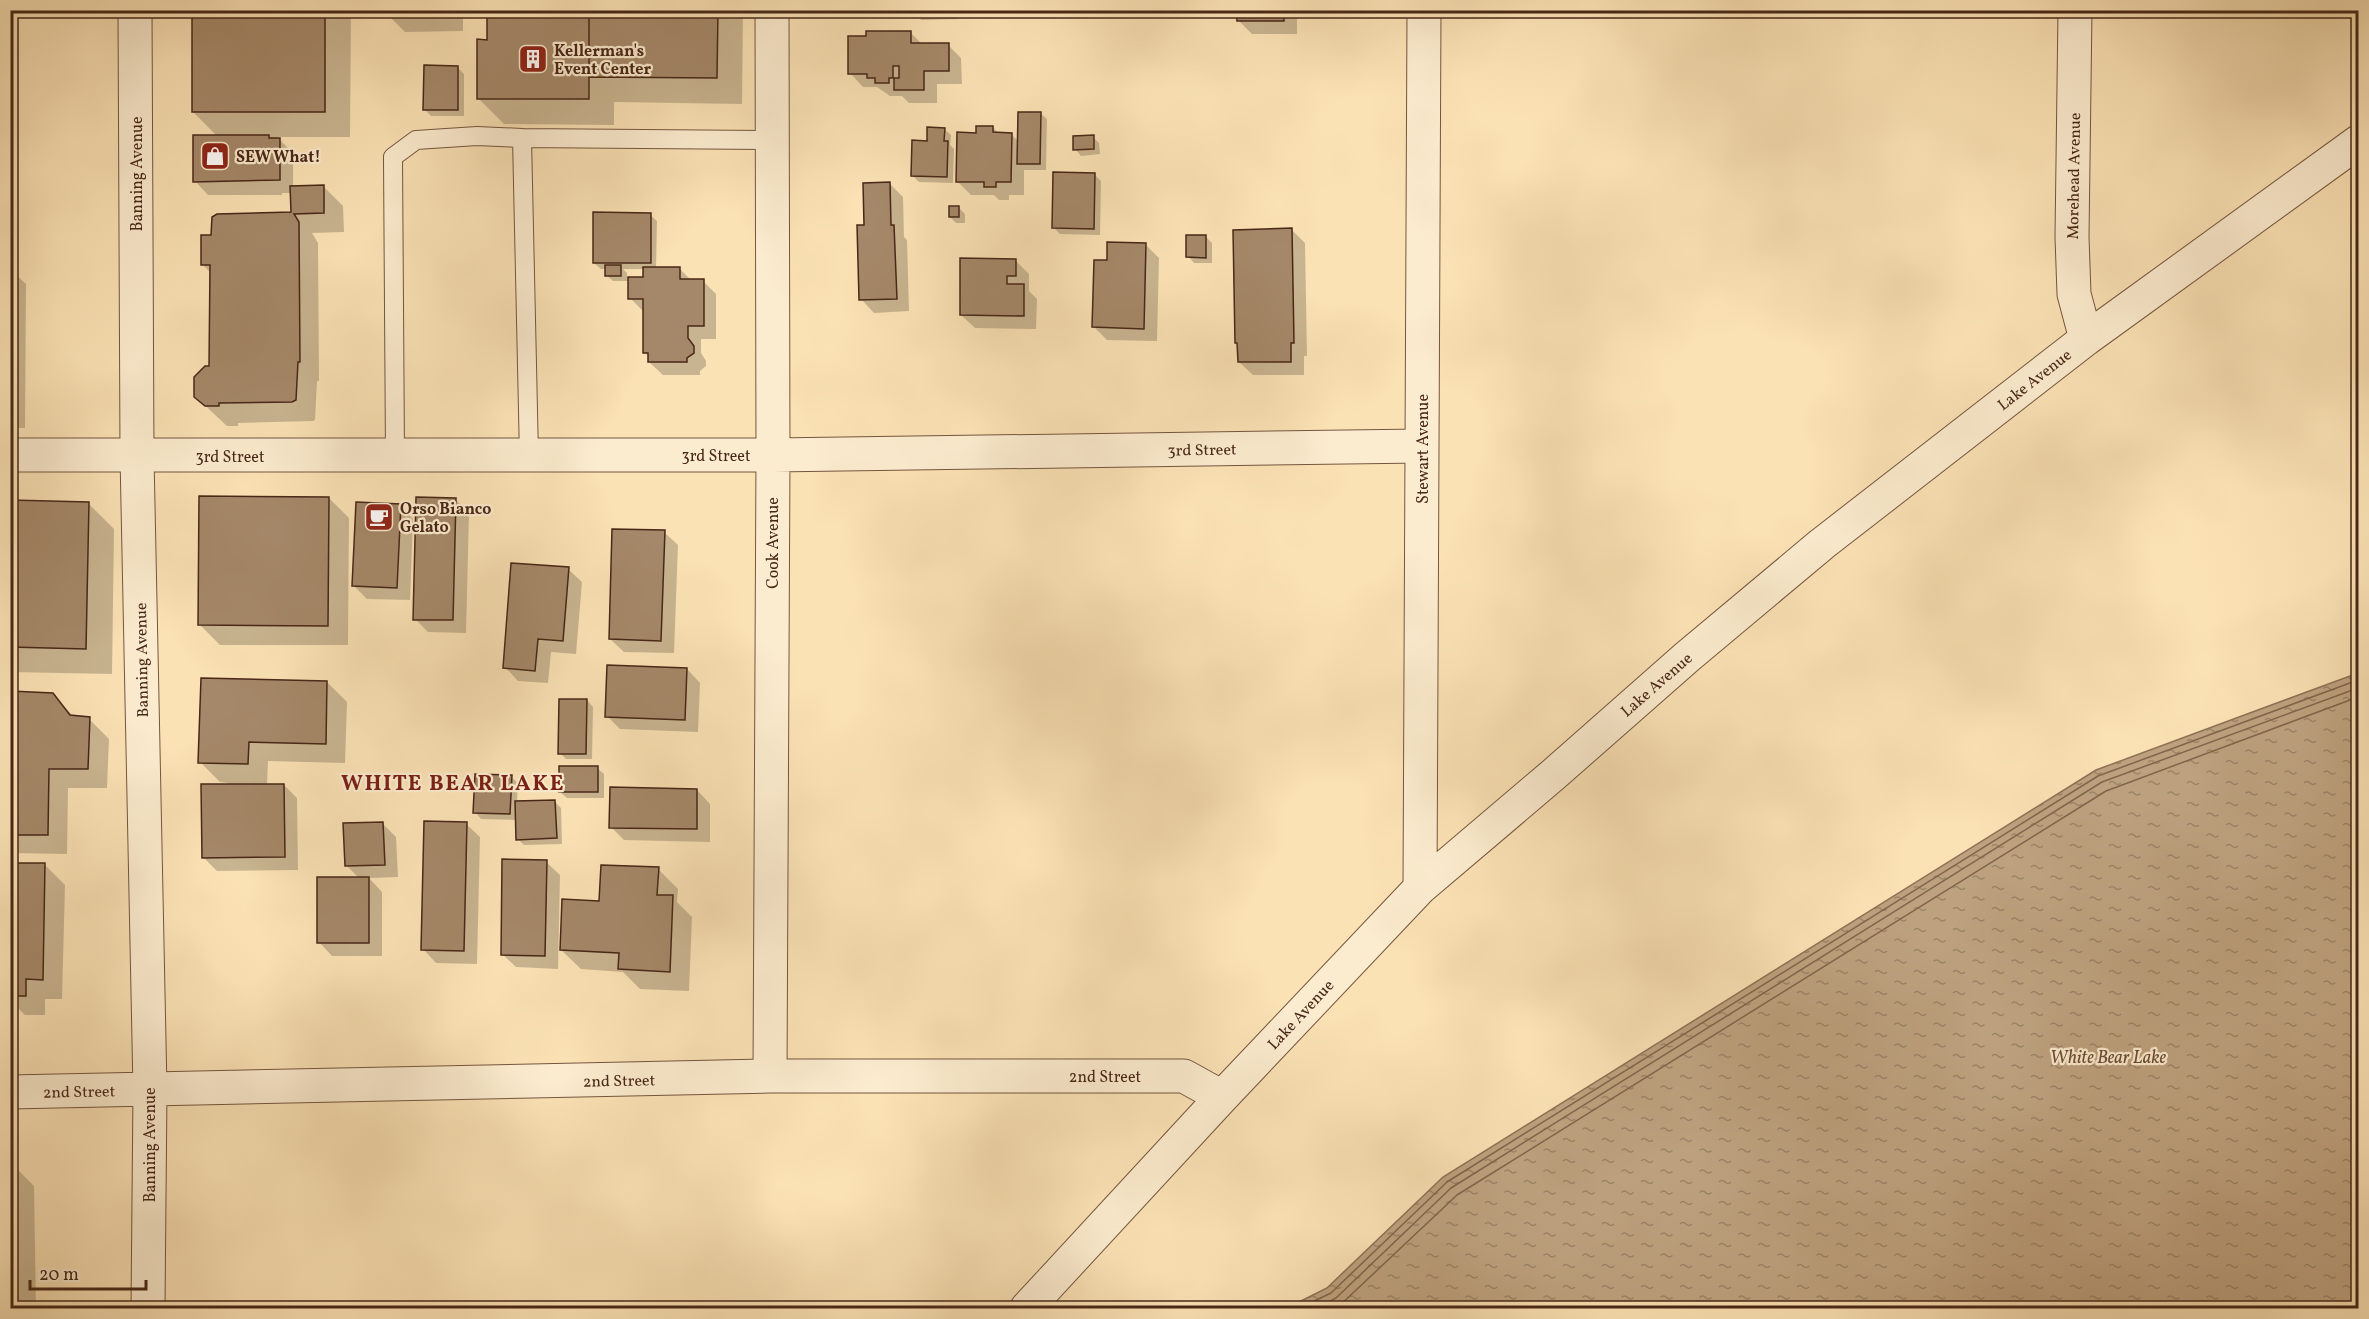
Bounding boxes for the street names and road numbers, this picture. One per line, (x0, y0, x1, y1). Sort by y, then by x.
street label: Morehead Avenue (2063, 112, 2087, 240)
street label: Banning Avenue (127, 116, 149, 232)
street label: Lake Avenue (1994, 345, 2077, 416)
street label: Stewart Avenue (1413, 394, 1435, 504)
street label: 3rd Street (1167, 439, 1237, 463)
street label: 3rd Street (681, 446, 751, 468)
street label: 3rd Street (195, 447, 265, 469)
street label: Cook Avenue (763, 497, 785, 589)
street label: Banning Avenue (131, 602, 155, 718)
street label: Lake Avenue (1617, 648, 1698, 723)
street label: Lake Avenue (1263, 975, 1340, 1055)
street label: 2nd Street (1069, 1067, 1142, 1089)
street label: 2nd Street (583, 1070, 656, 1094)
street label: 2nd Street (43, 1081, 116, 1105)
street label: Banning Avenue (140, 1087, 162, 1203)

